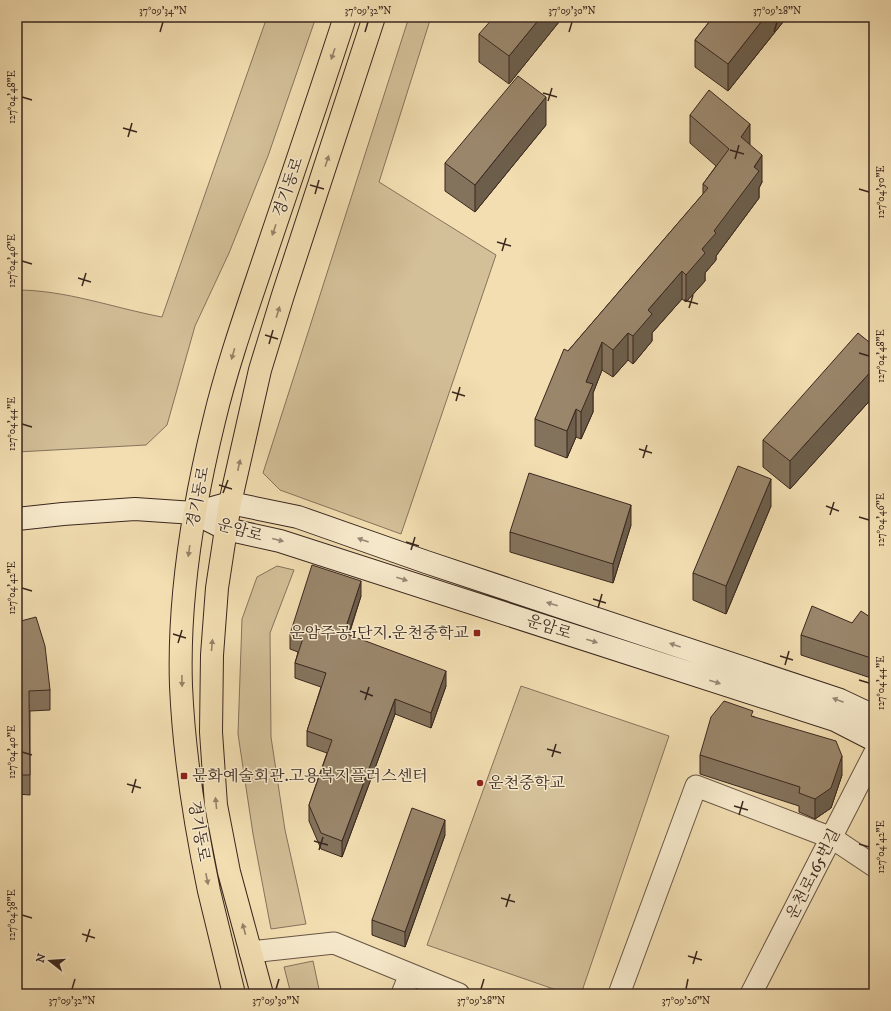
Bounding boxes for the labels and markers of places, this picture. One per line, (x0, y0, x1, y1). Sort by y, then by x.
place label: 운암주공1단지.운천중학교 (289, 623, 469, 643)
marker: 운암주공1단지.운천중학교 (472, 628, 482, 638)
place label: 문화예술회관.고용복지플러스센터 (192, 766, 428, 786)
marker: 문화예술회관.고용복지플러스센터 (179, 771, 189, 781)
place label: 운천중학교 (488, 773, 565, 793)
marker: 운천중학교 (475, 778, 485, 788)

